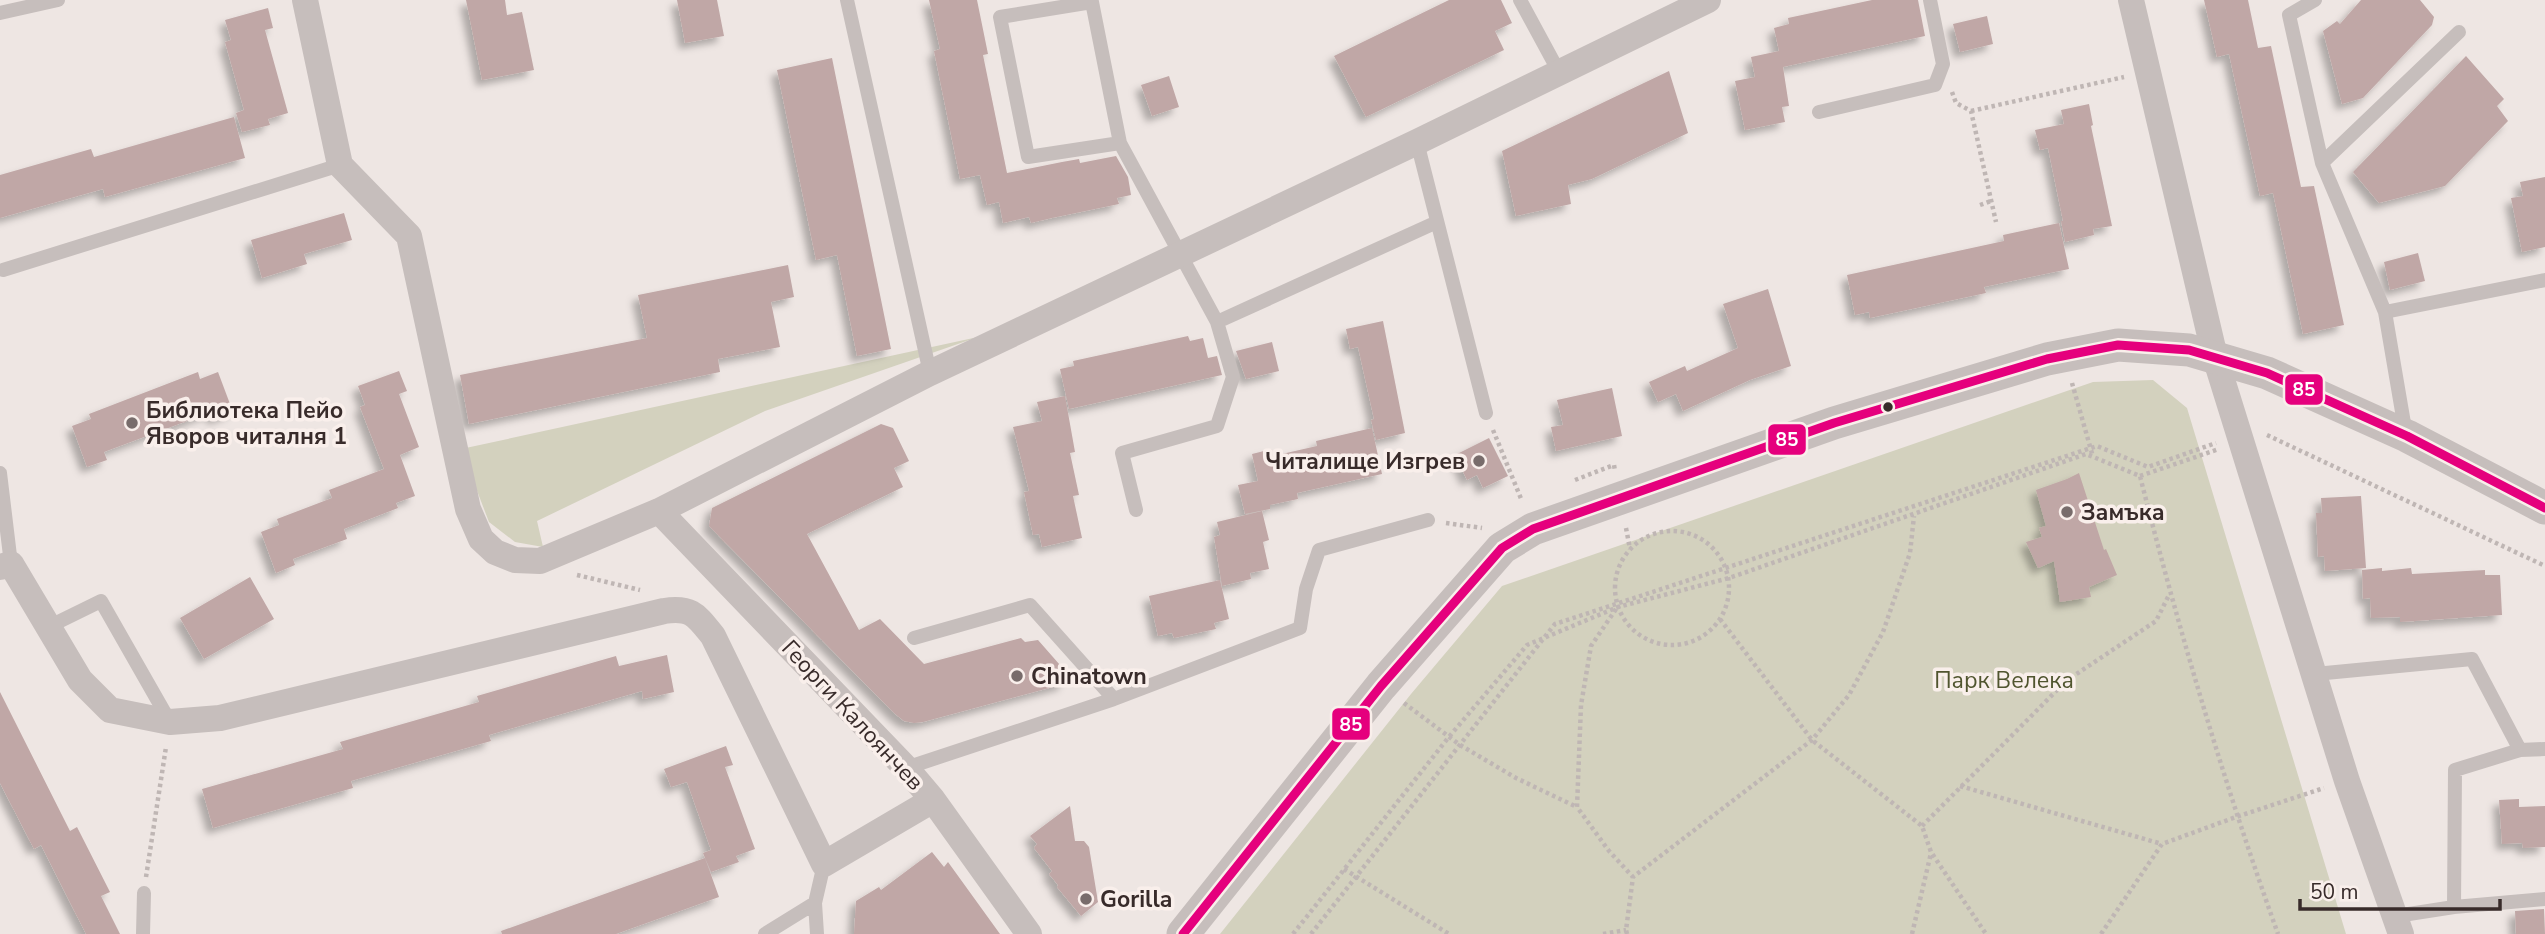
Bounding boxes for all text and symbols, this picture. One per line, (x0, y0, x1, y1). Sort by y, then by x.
line badge: 85 (2284, 373, 2324, 406)
text: 85 (2293, 377, 2315, 403)
place label: Библиотека Пейо Яворов читалня 1 (146, 395, 347, 452)
unlabelled marker (1881, 400, 1895, 414)
marker: Библиотека Пейо Яворов читалня 1 (124, 415, 140, 431)
line badge: 85 (1767, 423, 1807, 456)
text: 85 (1776, 427, 1798, 453)
place label: Читалище Изгрев (1265, 446, 1465, 477)
marker: Читалище Изгрев (1471, 453, 1487, 469)
place label: Замъка (2081, 497, 2165, 528)
marker: Замъка (2059, 504, 2075, 520)
street label: Георги Калоянчев (775, 633, 931, 797)
place label: Chinatown (1031, 661, 1147, 692)
park label: Парк Велека (1934, 665, 2074, 696)
marker: Chinatown (1009, 668, 1025, 684)
line badge: 85 (1331, 707, 1371, 741)
text: 85 (1340, 712, 1362, 738)
scale bar (2300, 867, 2500, 911)
text: 50 m (2310, 878, 2359, 906)
place label: Gorilla (1100, 884, 1172, 915)
marker: Gorilla (1078, 891, 1094, 907)

